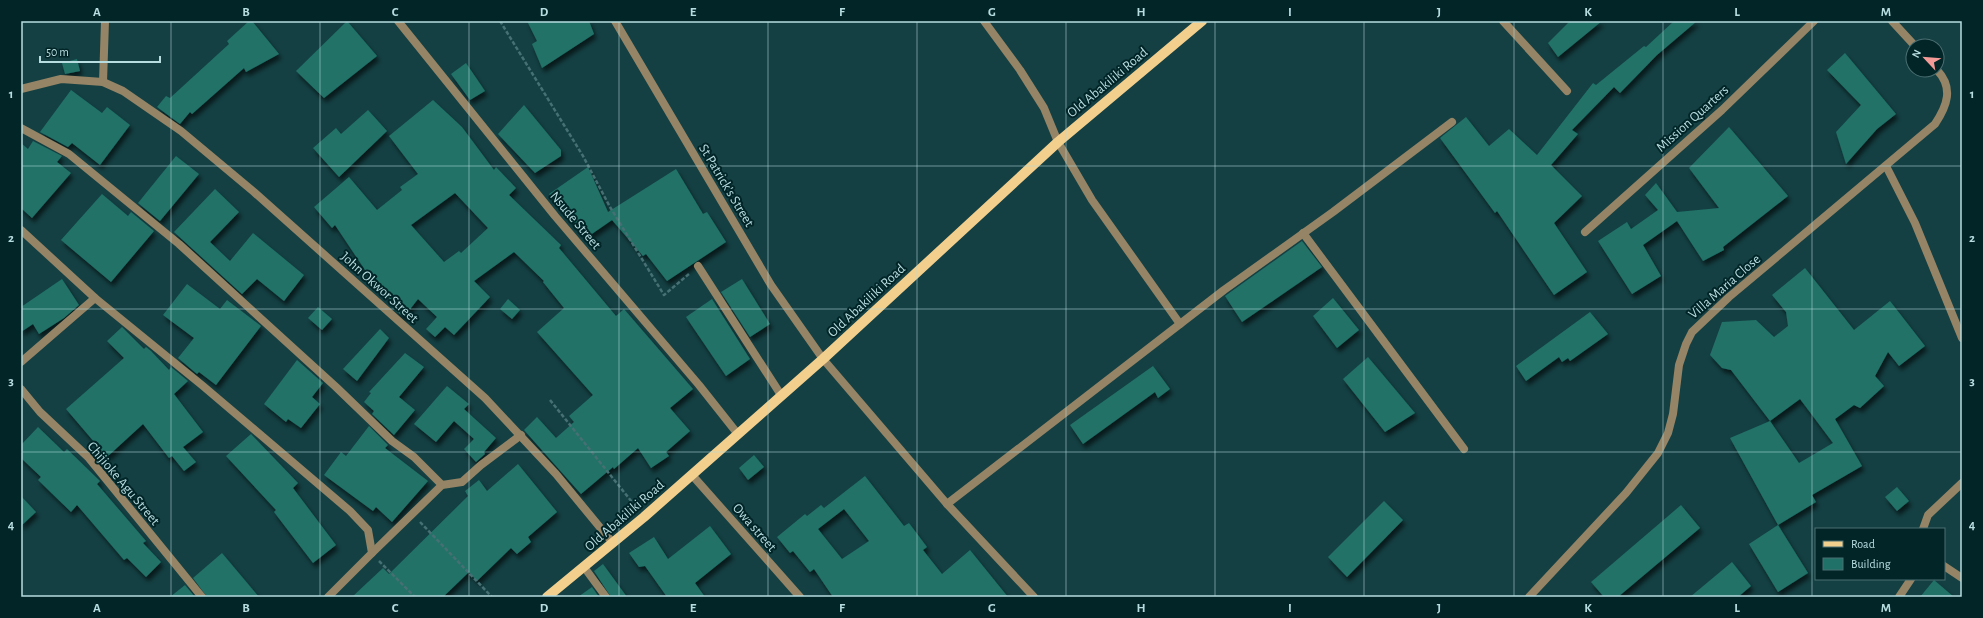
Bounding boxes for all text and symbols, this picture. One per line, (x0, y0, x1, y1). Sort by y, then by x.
text: A (93, 6, 101, 19)
text: B (242, 6, 250, 19)
text: C (392, 6, 399, 19)
text: D (540, 6, 549, 19)
text: E (690, 6, 697, 19)
text: F (839, 6, 846, 19)
text: G (988, 6, 996, 19)
text: H (1136, 6, 1146, 19)
text: I (1288, 6, 1292, 19)
text: J (1437, 6, 1441, 19)
text: K (1584, 6, 1592, 19)
text: L (1734, 6, 1740, 19)
text: M (1881, 6, 1891, 19)
scale bar (40, 38, 160, 64)
north arrow (1905, 38, 1945, 78)
street label: Old Abakiliki Road (1065, 45, 1151, 120)
text: 50 m (46, 46, 69, 58)
text: N (1910, 48, 1923, 60)
street label: Mission Quarters (1654, 83, 1731, 155)
text: 1 (9, 88, 13, 101)
text: 1 (1970, 88, 1974, 101)
street label: St Patrick's Street (696, 142, 757, 230)
street label: Nsude Street (547, 189, 604, 253)
text: 2 (8, 232, 14, 245)
text: 2 (1969, 232, 1975, 245)
street label: John Okwor Street (338, 250, 421, 326)
street label: Villa Maria Close (1686, 252, 1763, 322)
street label: Old Abakiliki Road (825, 261, 908, 340)
text: 3 (8, 375, 14, 388)
text: 3 (1969, 375, 1975, 388)
street label: Chijioke Agu Street (84, 439, 162, 528)
street label: Old Abakiliki Road (582, 478, 667, 554)
street label: Owa street (730, 501, 779, 555)
text: 4 (8, 519, 15, 532)
text: 4 (1969, 519, 1976, 532)
legend (1815, 528, 1945, 580)
text: Road (1851, 538, 1875, 550)
text: Building (1851, 558, 1891, 570)
text: A (93, 602, 101, 615)
text: B (242, 602, 250, 615)
text: C (392, 602, 399, 615)
text: D (540, 602, 549, 615)
text: E (690, 602, 697, 615)
text: F (839, 602, 846, 615)
text: G (988, 602, 996, 615)
text: H (1136, 602, 1146, 615)
text: I (1288, 602, 1292, 615)
text: J (1437, 602, 1441, 615)
text: K (1584, 602, 1592, 615)
text: L (1734, 602, 1740, 615)
text: M (1881, 602, 1891, 615)

